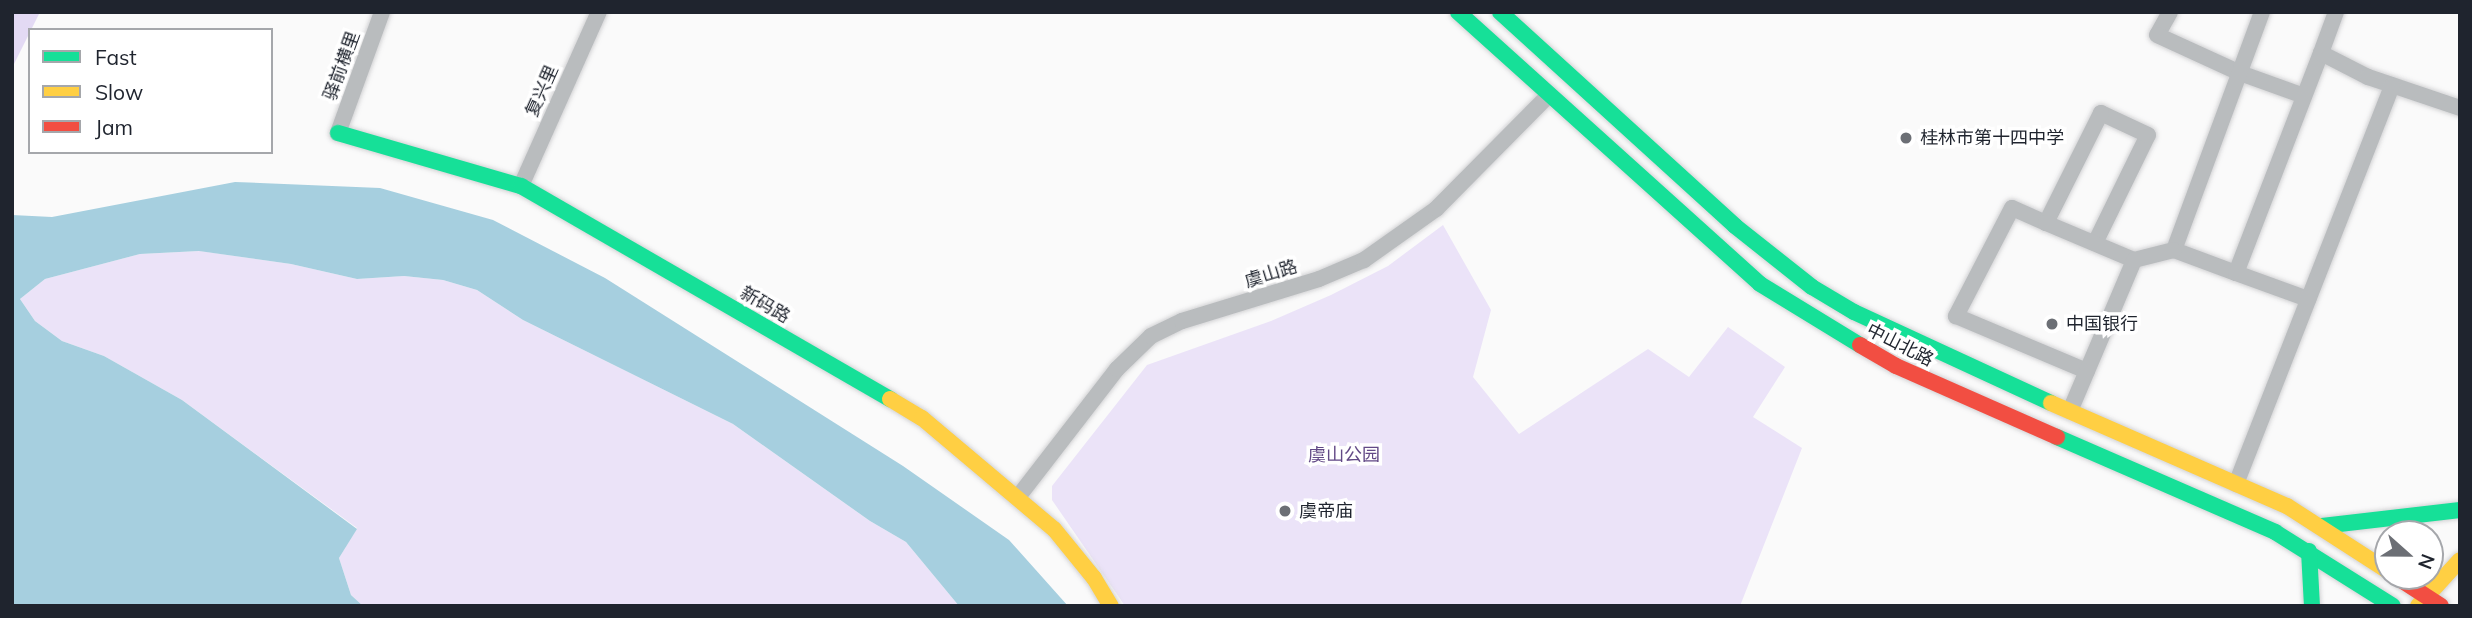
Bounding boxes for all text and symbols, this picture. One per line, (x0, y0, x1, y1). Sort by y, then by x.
legend (28, 28, 273, 154)
street label: 驿前横里 (320, 28, 364, 104)
text: Fast (95, 44, 137, 70)
street label: 复兴里 (521, 62, 563, 120)
text: Slow (95, 79, 143, 105)
text: Jam (95, 114, 133, 140)
place label: 桂林市第十四中学 (1920, 127, 2064, 149)
marker: 桂林市第十四中学 (1898, 130, 1914, 146)
street label: 虞山路 (1242, 256, 1300, 292)
street label: 新码路 (736, 282, 794, 328)
place label: 中国银行 (2066, 313, 2138, 335)
marker: 中国银行 (2044, 316, 2060, 332)
street label: 中山北路 (1863, 319, 1937, 371)
park label: 虞山公园 (1308, 444, 1380, 466)
place label: 虞帝庙 (1299, 500, 1353, 522)
marker: 虞帝庙 (1277, 503, 1293, 519)
north arrow (2374, 520, 2444, 590)
text: N (2413, 551, 2441, 573)

